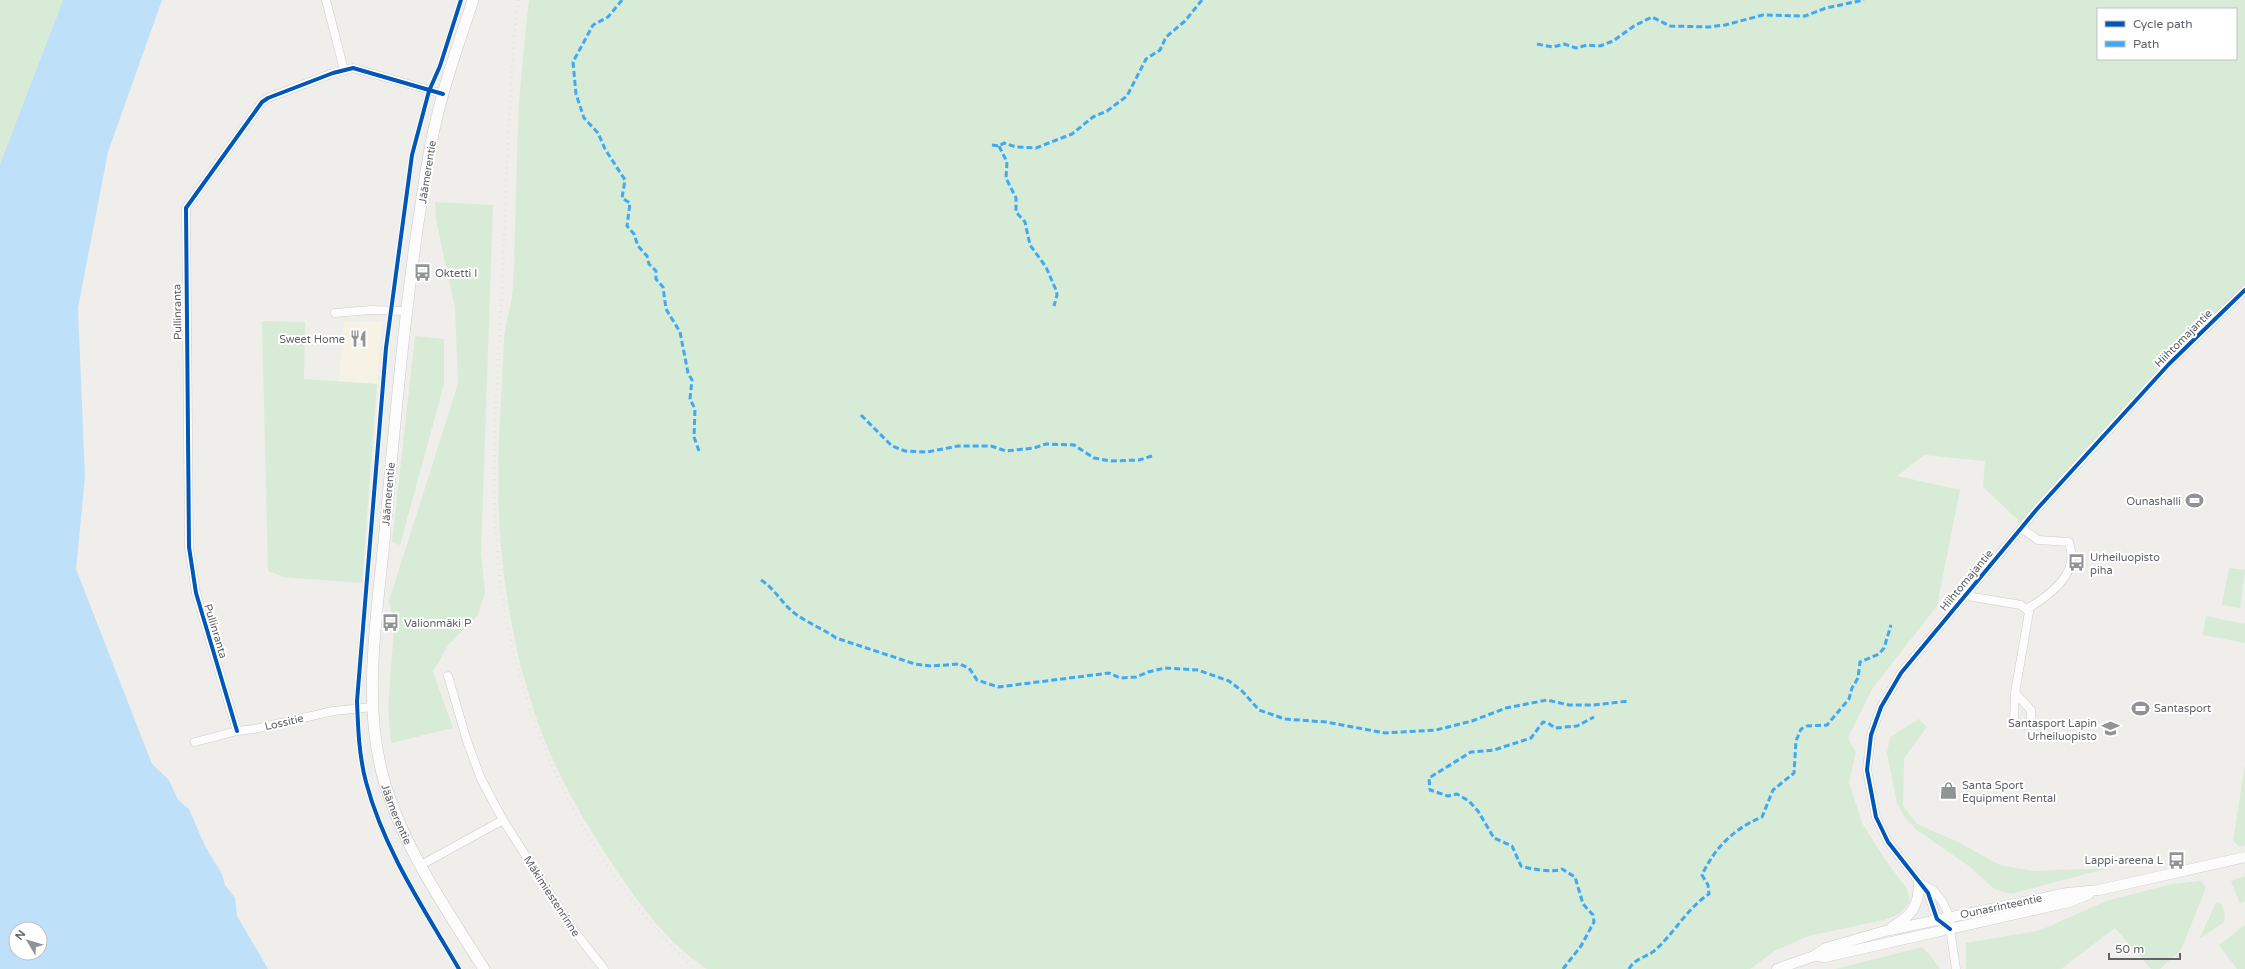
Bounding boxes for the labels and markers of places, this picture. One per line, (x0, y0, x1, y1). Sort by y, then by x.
bus stop icon: Oktetti I (412, 263, 432, 283)
place label: Oktetti I (435, 267, 477, 280)
restaurant icon: Sweet Home (348, 329, 368, 349)
place label: Sweet Home (279, 333, 345, 346)
sports icon: Ounashalli (2184, 491, 2204, 511)
place label: Ounashalli (2126, 495, 2181, 508)
place label: Urheiluopisto piha (2090, 551, 2160, 577)
bus stop icon: Urheiluopisto piha (2067, 553, 2087, 573)
bus stop icon: Valionmäki P (381, 613, 401, 633)
place label: Valionmäki P (404, 617, 471, 630)
sports icon: Santasport (2131, 698, 2151, 718)
place label: Santasport (2154, 702, 2211, 715)
place label: Santasport Lapin Urheiluopisto (2008, 717, 2097, 743)
school or university icon: Santasport Lapin Urheiluopisto (2100, 719, 2120, 739)
place label: Santa Sport Equipment Rental (1962, 779, 2056, 805)
shop icon: Santa Sport Equipment Rental (1939, 781, 1959, 801)
bus stop icon: Lappi-areena L (2166, 850, 2186, 870)
place label: Lappi-areena L (2085, 854, 2164, 867)

